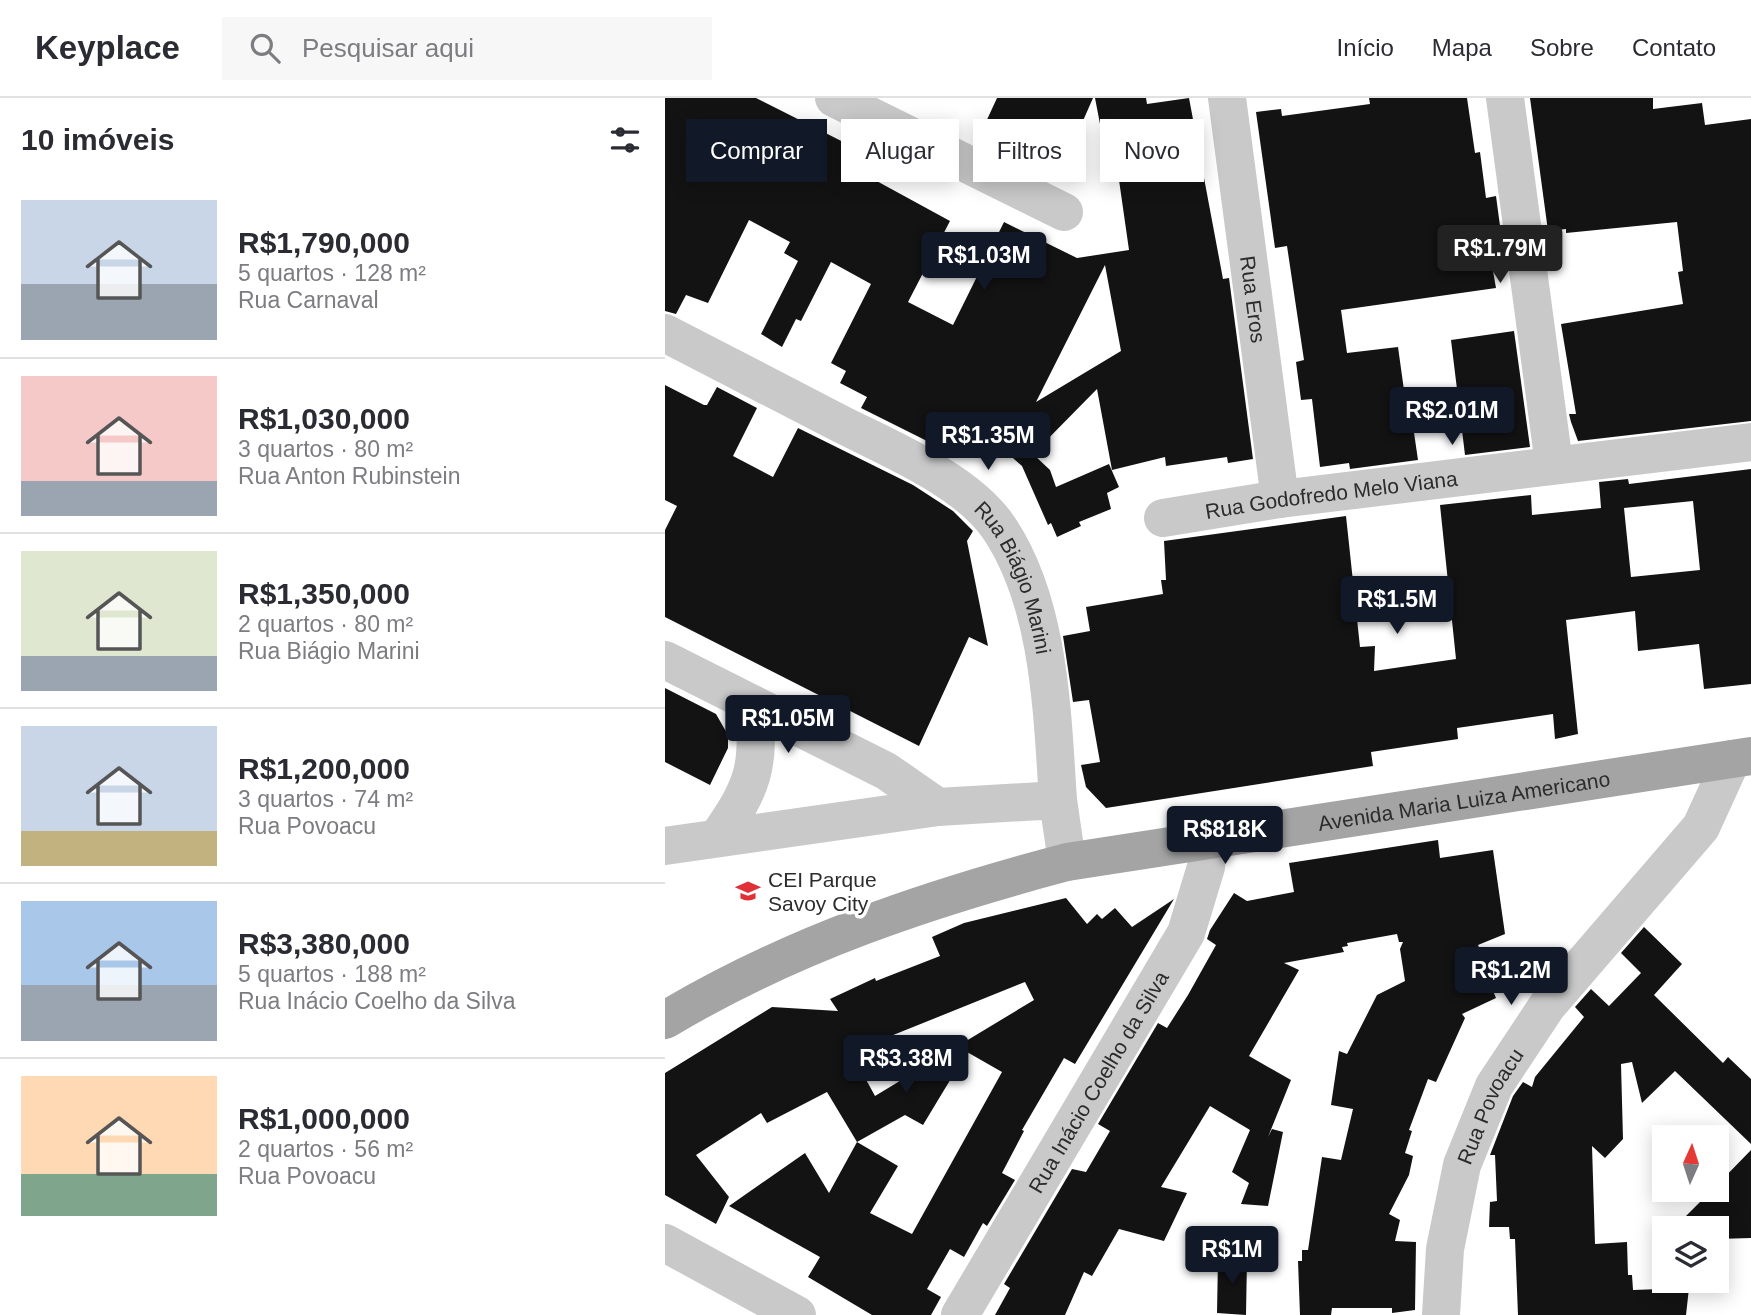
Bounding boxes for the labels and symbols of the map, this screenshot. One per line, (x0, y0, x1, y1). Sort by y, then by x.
pin: R$1.79M (1435, 226, 1565, 285)
pin: R$1.03M (919, 232, 1049, 292)
street label: Rua Eros (1236, 254, 1271, 344)
pin: R$2.01M (1387, 388, 1517, 447)
pin: R$1.35M (923, 412, 1053, 472)
street label: Rua Godofredo Melo Viana (1203, 466, 1459, 522)
street label: Rua Biágio Marini (970, 496, 1056, 656)
pin: R$1.5M (1340, 576, 1454, 636)
pin: R$1.05M (723, 696, 853, 755)
street label: Avenida Maria Luiza Americano (1316, 767, 1611, 834)
pin: R$818K (1168, 806, 1282, 866)
place label: CEI Parque Savoy City (768, 868, 877, 915)
school or university icon: CEI Parque Savoy City (734, 877, 762, 905)
pin: R$1.2M (1454, 948, 1568, 1007)
street label: Rua Inácio Coelho da Silva (1024, 967, 1173, 1197)
pin: R$3.38M (841, 1035, 971, 1095)
street label: Rua Povoacu (1452, 1044, 1527, 1167)
north arrow (1652, 1125, 1729, 1202)
pin: R$1M (1191, 1226, 1273, 1286)

